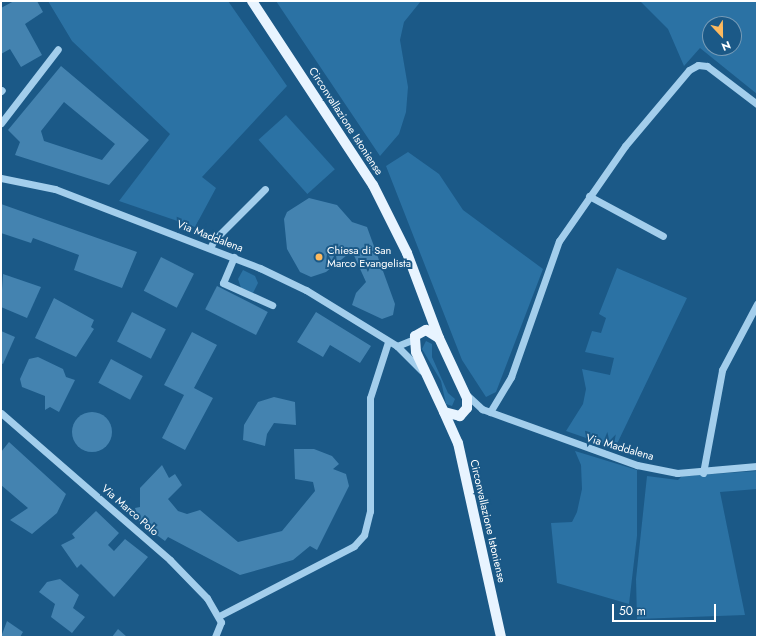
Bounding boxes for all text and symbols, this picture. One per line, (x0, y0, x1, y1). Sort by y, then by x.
north arrow (702, 16, 742, 56)
text: N (719, 37, 733, 55)
street label: Circonvallazione Istoniense (306, 65, 386, 177)
street label: Via Maddalena (175, 217, 245, 255)
place label: Chiesa di San Marco Evangelista (327, 244, 411, 270)
marker: Chiesa di San Marco Evangelista (314, 252, 324, 262)
street label: Via Maddalena (585, 431, 655, 463)
street label: Circonvallazione Istoniense (467, 458, 509, 584)
street label: Via Marco Polo (99, 482, 161, 538)
scale bar (614, 596, 718, 622)
text: 50 m (619, 602, 646, 620)

